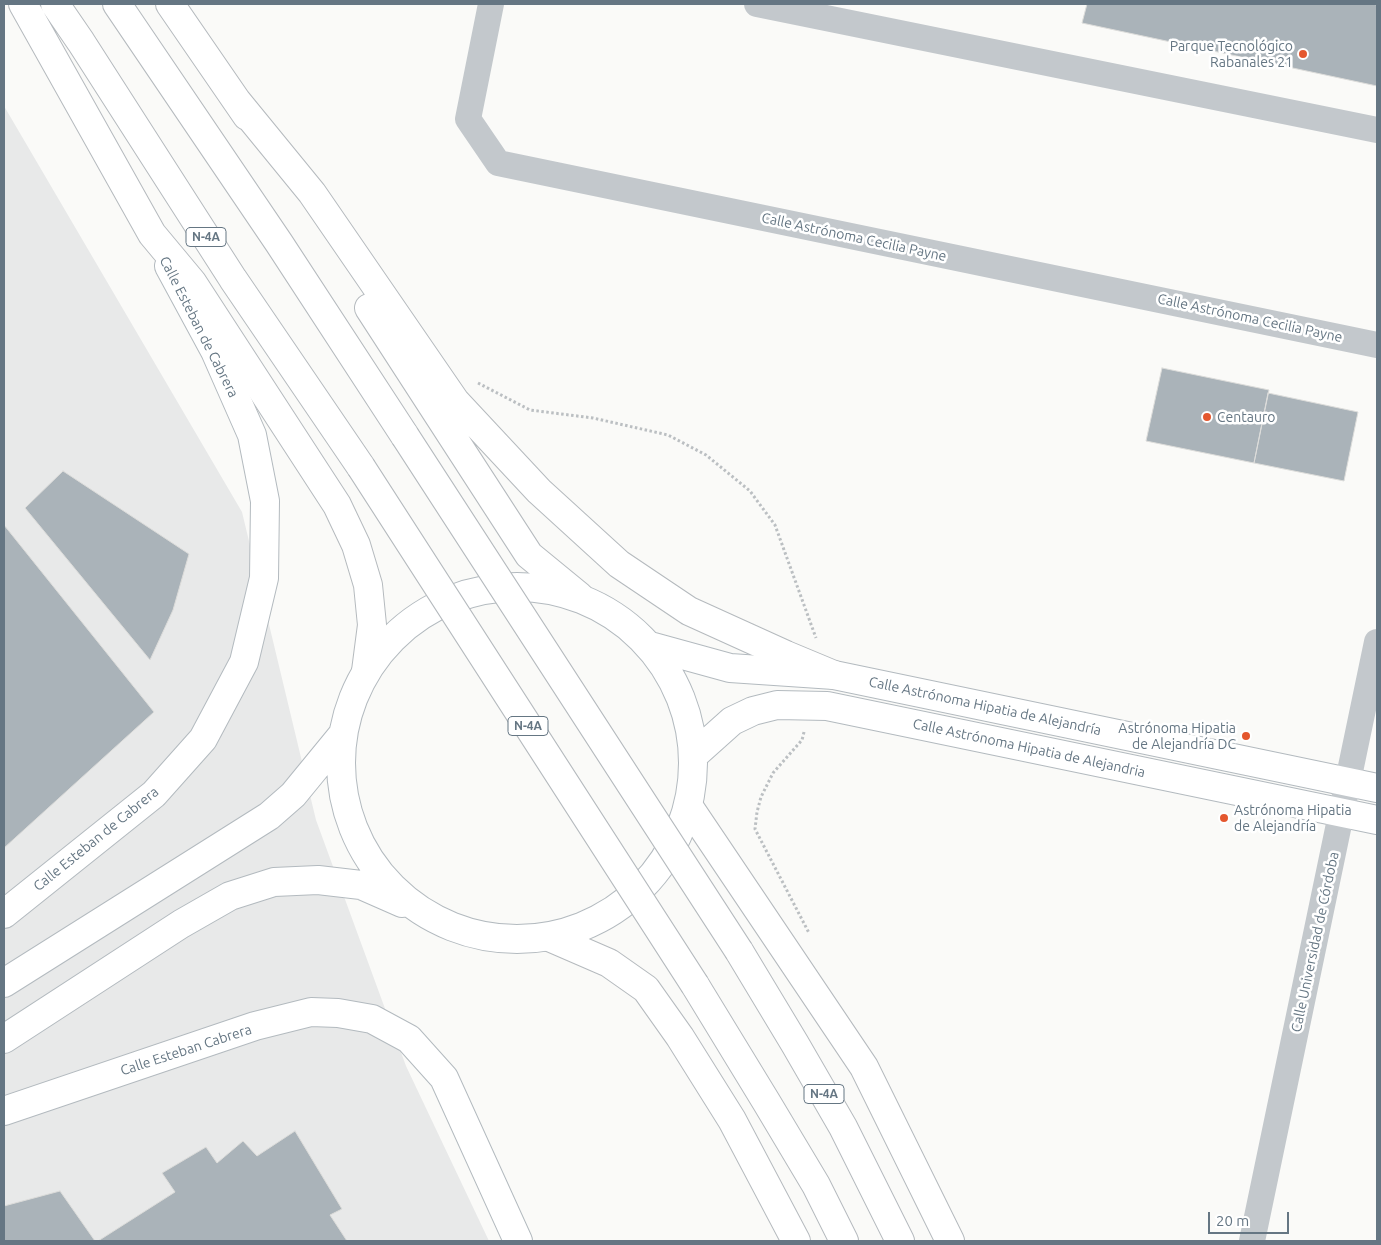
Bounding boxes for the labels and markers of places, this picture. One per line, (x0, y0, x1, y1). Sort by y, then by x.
place label: Parque Tecnológico Rabanales 21 (1170, 38, 1293, 70)
marker: Parque Tecnológico Rabanales 21 (1297, 48, 1309, 60)
place label: Centauro (1217, 409, 1275, 425)
marker: Centauro (1201, 411, 1213, 423)
place label: Astrónoma Hipatia de Alejandría DC (1118, 720, 1236, 752)
marker: Astrónoma Hipatia de Alejandría DC (1240, 730, 1252, 742)
place label: Astrónoma Hipatia de Alejandría (1234, 802, 1352, 834)
marker: Astrónoma Hipatia de Alejandría (1218, 812, 1230, 824)

